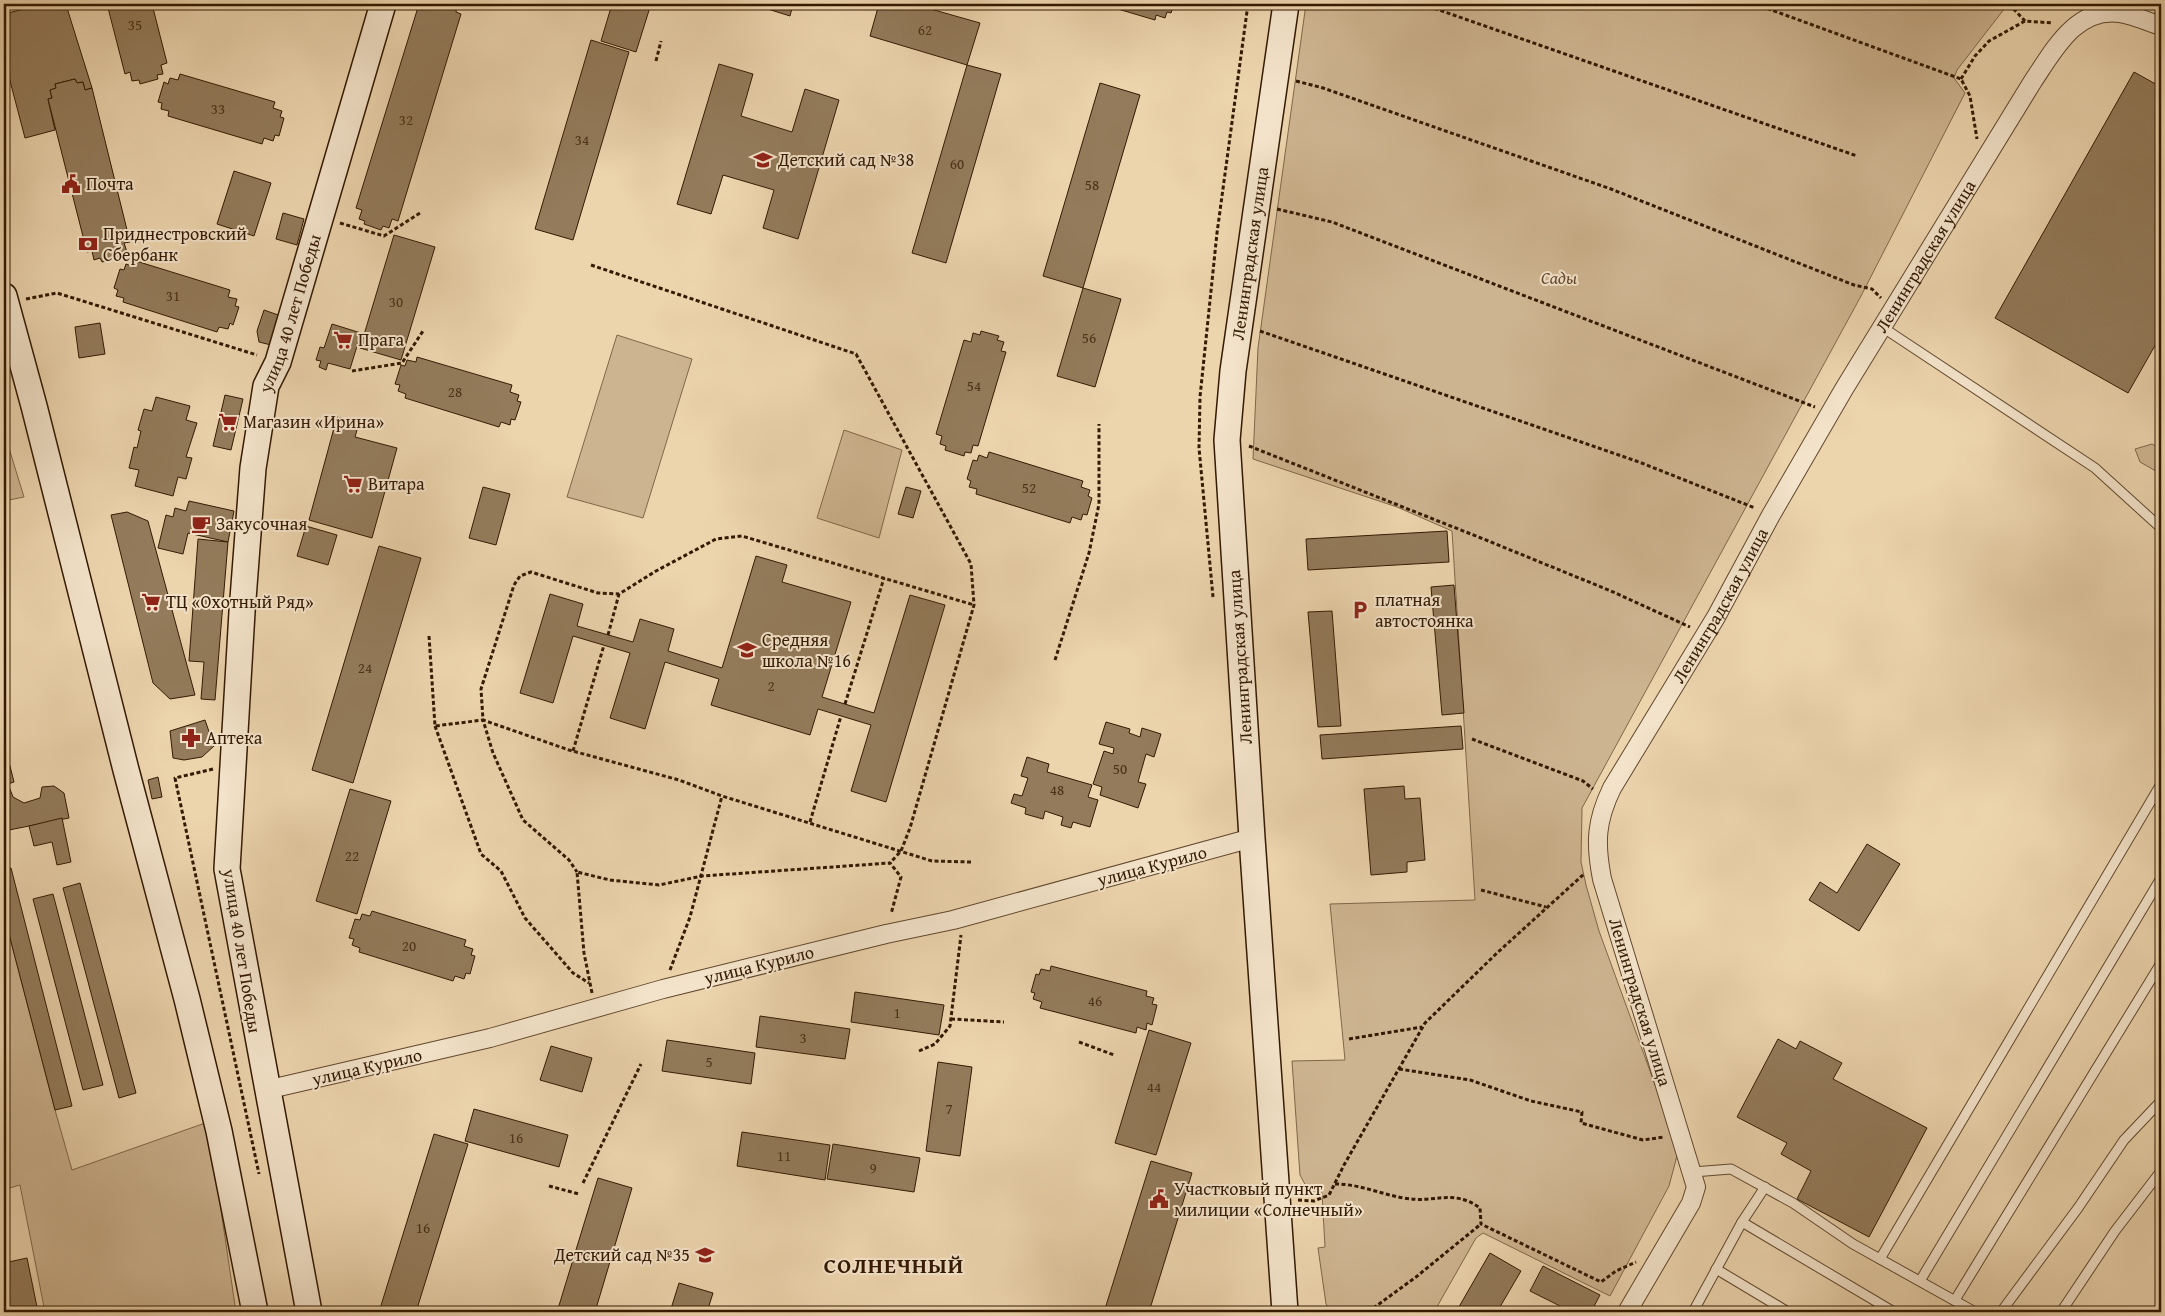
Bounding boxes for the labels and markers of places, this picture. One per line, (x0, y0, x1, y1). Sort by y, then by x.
place label: Детский сад №38 (777, 146, 914, 173)
school or university icon: Детский сад №38 (752, 149, 774, 171)
place label: Почта (86, 170, 134, 197)
public building icon: Почта (60, 173, 82, 195)
place label: Приднестровский Сбербанк (103, 220, 247, 268)
bank icon: Приднестровский Сбербанк (77, 233, 99, 255)
place label: Прага (358, 326, 404, 353)
supermarket icon: Прага (332, 329, 354, 351)
place label: Магазин «Ирина» (243, 408, 384, 435)
supermarket icon: Магазин «Ирина» (217, 411, 239, 433)
place label: Витара (368, 470, 425, 497)
supermarket icon: Витара (342, 473, 364, 495)
place label: Закусочная (216, 510, 307, 537)
cafe icon: Закусочная (190, 513, 212, 535)
place label: платная автостоянка (1375, 586, 1474, 634)
place label: ТЦ «Охотный Ряд» (166, 588, 314, 615)
supermarket icon: ТЦ «Охотный Ряд» (140, 591, 162, 613)
parking icon: платная автостоянка (1349, 599, 1371, 621)
place label: Средняя школа №16 (762, 626, 851, 674)
school or university icon: Средняя школа №16 (736, 639, 758, 661)
place label: Аптека (206, 724, 263, 751)
pharmacy icon: Аптека (180, 727, 202, 749)
place label: Участковый пункт милиции «Солнечный» (1174, 1175, 1363, 1223)
public building icon: Участковый пункт милиции «Солнечный» (1148, 1188, 1170, 1210)
place label: Детский сад №35 (553, 1241, 690, 1268)
school or university icon: Детский сад №35 (694, 1244, 716, 1266)

